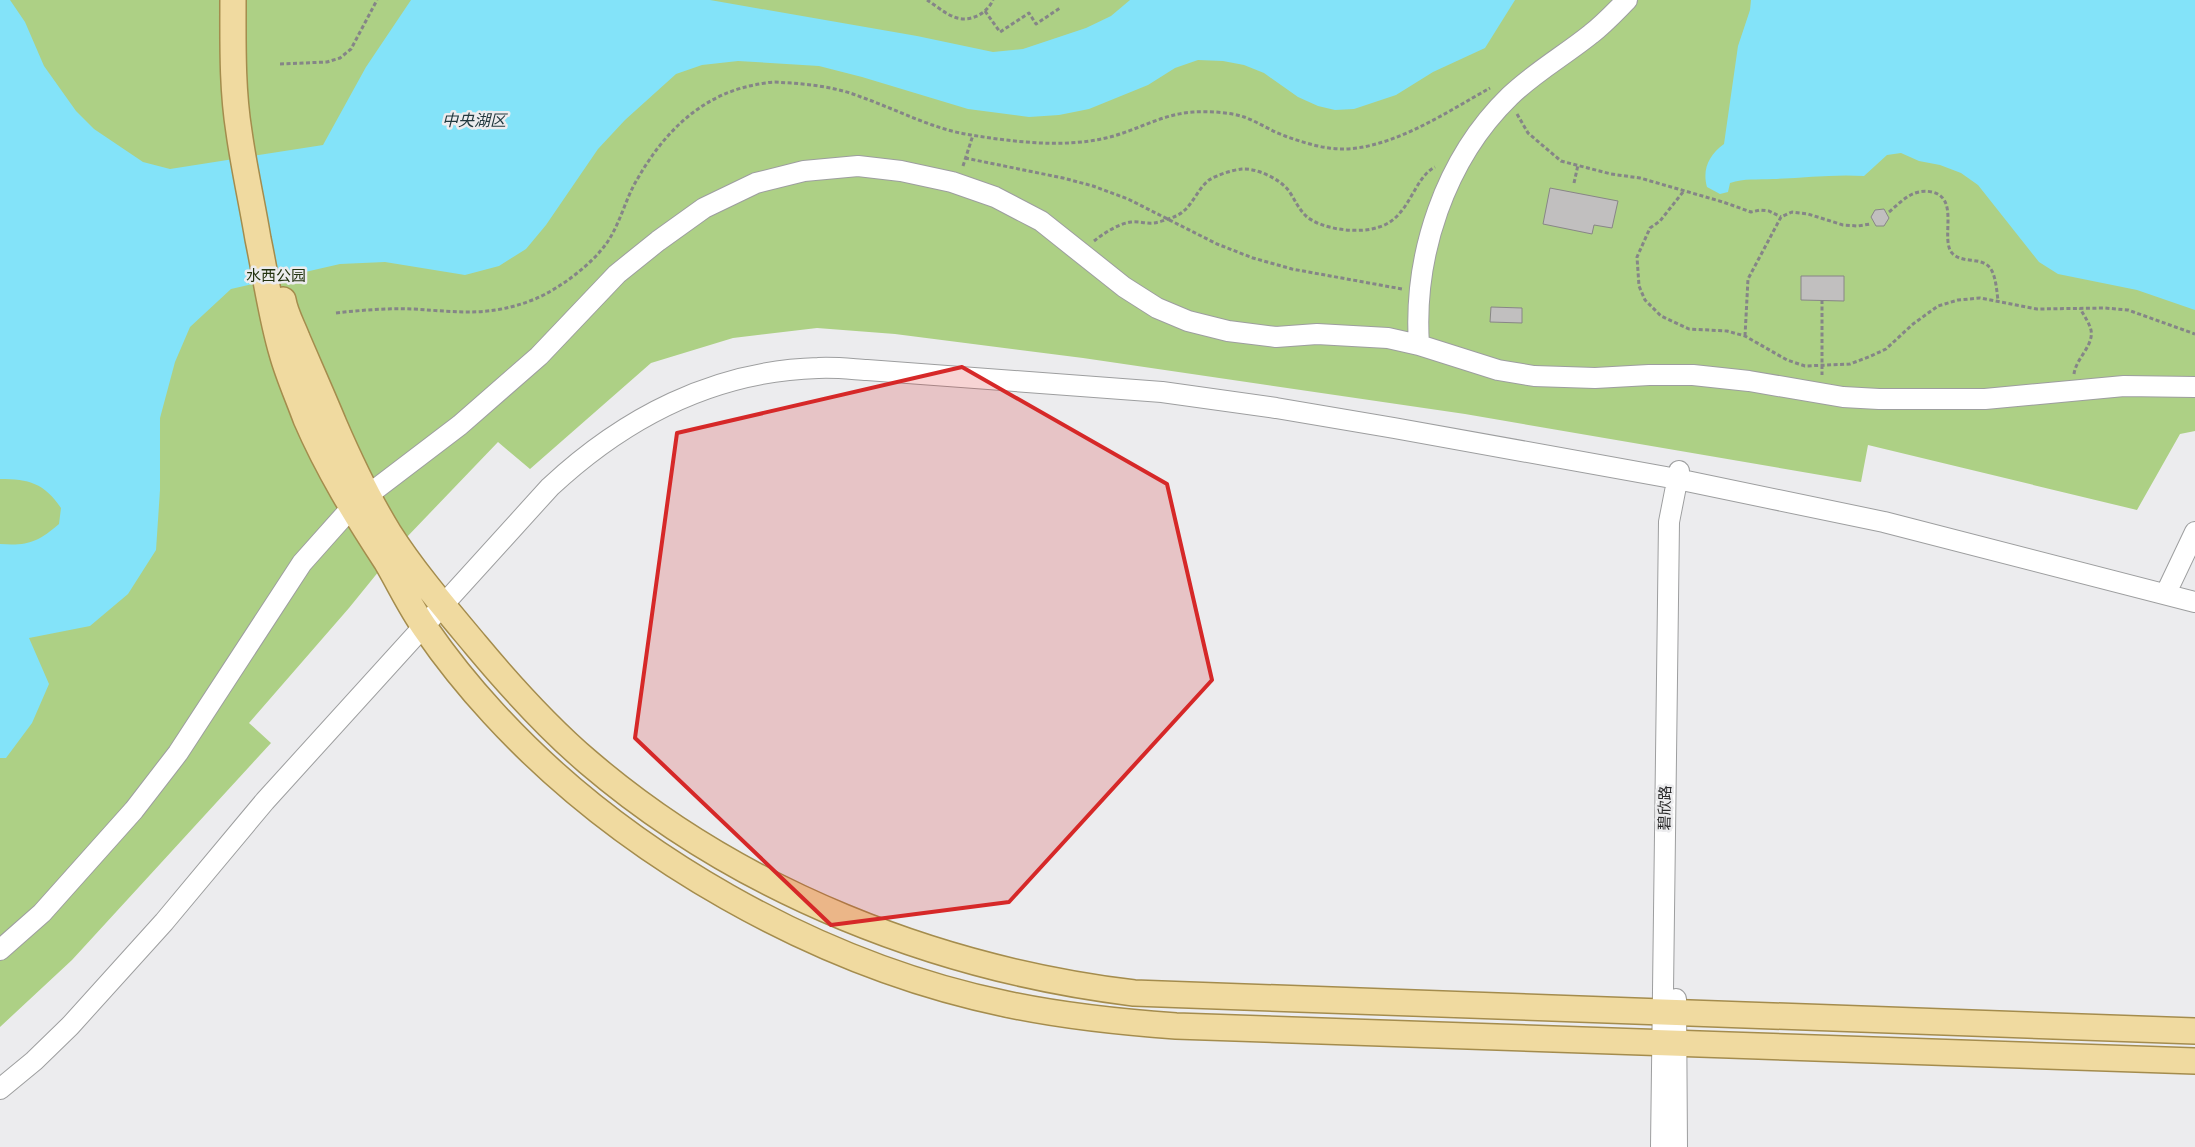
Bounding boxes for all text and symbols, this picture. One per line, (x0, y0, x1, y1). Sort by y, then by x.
water label: 中央湖区 (442, 111, 508, 130)
park label: 水西公园 (246, 266, 306, 285)
street label: 碧欣路 (1655, 785, 1674, 831)

